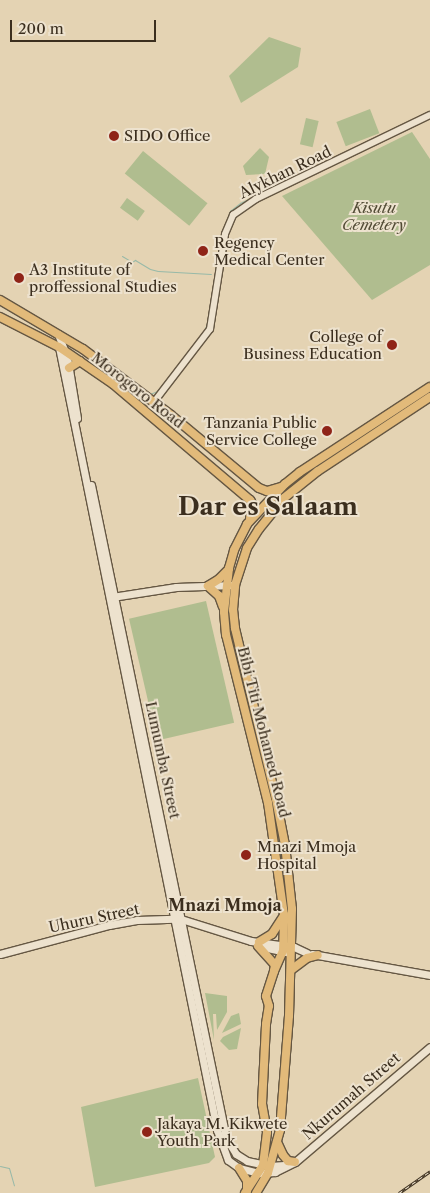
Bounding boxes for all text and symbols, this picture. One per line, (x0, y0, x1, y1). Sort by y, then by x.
scale bar (12, 10, 159, 42)
text: 200 m (18, 19, 64, 38)
place label: SIDO Office (124, 127, 210, 145)
marker: SIDO Office (108, 130, 120, 142)
street label: Alykhan Road (236, 142, 334, 202)
park label: Kisutu Cemetery (342, 198, 406, 233)
place label: Regency Medical Center (214, 233, 325, 268)
marker: Regency Medical Center (196, 244, 210, 258)
place label: A3 Institute of proffessional Studies (29, 260, 177, 295)
marker: A3 Institute of proffessional Studies (13, 272, 25, 284)
place label: College of Business Education (243, 327, 382, 362)
marker: College of Business Education (386, 339, 398, 351)
street label: Morogoro Road (88, 348, 188, 432)
place label: Tanzania Public Service College (203, 413, 317, 448)
marker: Tanzania Public Service College (321, 425, 333, 437)
district label: Dar es Salaam (178, 492, 358, 522)
street label: Bibi Titi Mohamed Road (234, 644, 294, 820)
street label: Lumumba Street (142, 700, 184, 820)
place label: Mnazi Mmoja Hospital (257, 837, 356, 872)
marker: Mnazi Mmoja Hospital (239, 848, 253, 862)
district label: Mnazi Mmoja (168, 895, 282, 915)
street label: Uhuru Street (47, 900, 141, 936)
street label: Nkurumah Street (298, 1049, 404, 1143)
place label: Jakaya M. Kikwete Youth Park (157, 1114, 288, 1149)
marker: Jakaya M. Kikwete Youth Park (141, 1126, 153, 1138)

